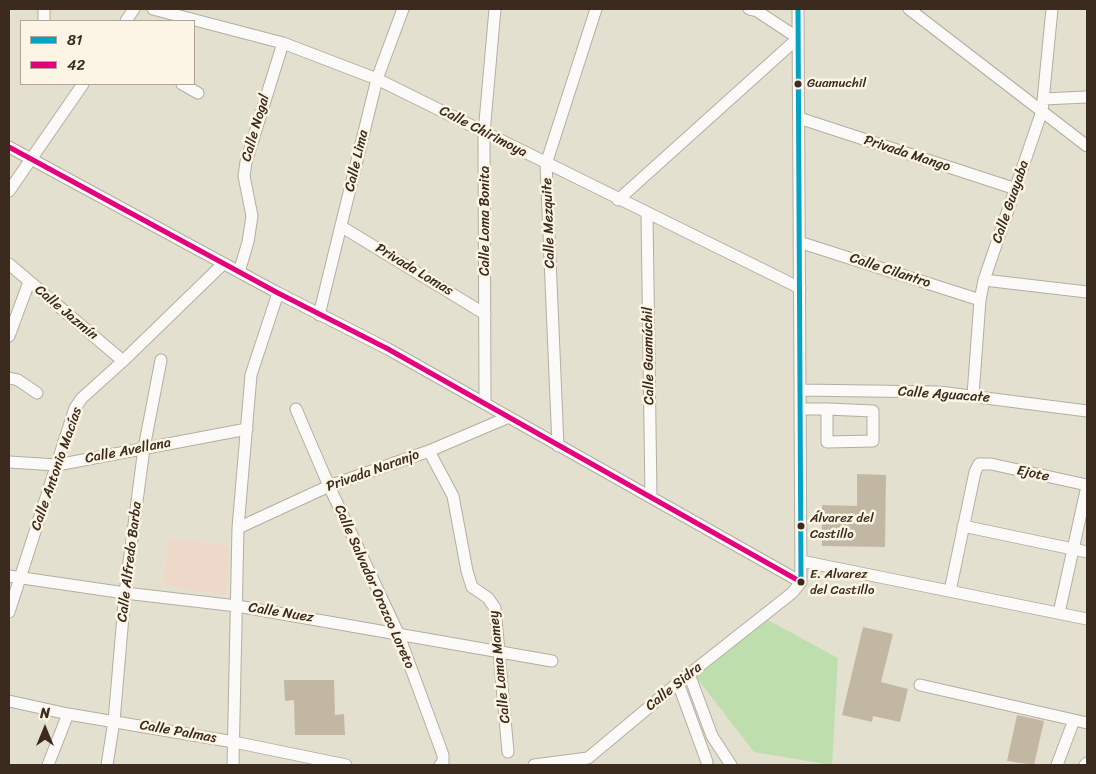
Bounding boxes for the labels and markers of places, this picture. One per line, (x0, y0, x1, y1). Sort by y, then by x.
place label: Guamuchil (807, 76, 866, 92)
marker: Guamuchil (793, 79, 803, 89)
place label: Álvarez del Castillo (810, 511, 874, 542)
marker: Álvarez del Castillo (796, 521, 806, 531)
place label: E. Alvarez del Castillo (810, 567, 874, 598)
marker: E. Alvarez del Castillo (796, 577, 806, 587)

